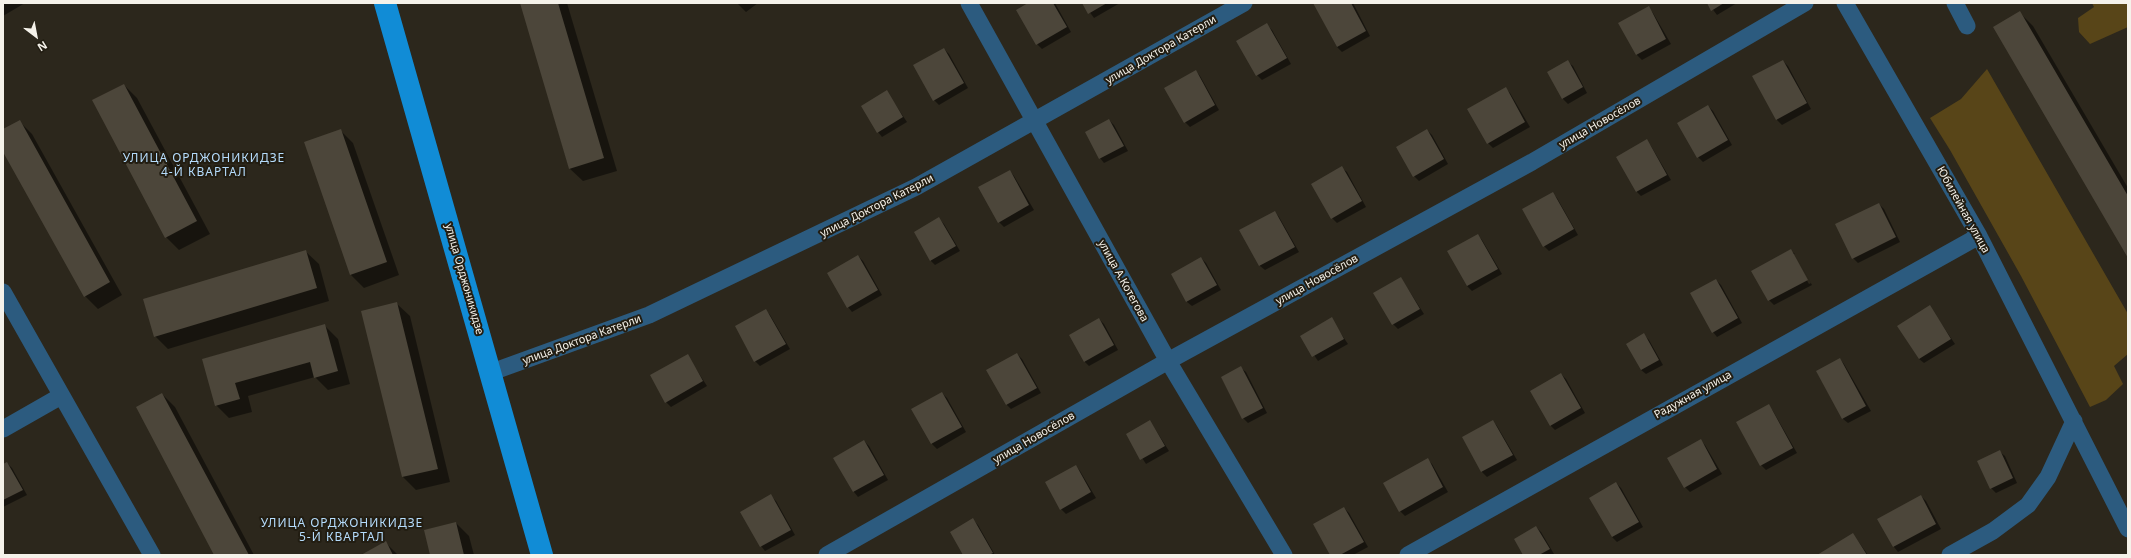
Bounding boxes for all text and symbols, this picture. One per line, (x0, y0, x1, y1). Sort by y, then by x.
street label: улица Доктора Катерли (1103, 13, 1219, 87)
north arrow (16, 16, 56, 56)
text: N (35, 38, 50, 55)
street label: улица Новосёлов (1557, 94, 1643, 152)
district label: УЛИЦА ОРДЖОНИКИДЗЕ 4-Й КВАРТАЛ (123, 152, 285, 180)
street label: Юбилейная улица (1934, 164, 1992, 256)
street label: улица Доктора Катерли (818, 172, 936, 240)
street label: улица Орджоникидзе (442, 222, 486, 336)
street label: улица А.Котегова (1095, 238, 1151, 324)
street label: улица Новосёлов (1274, 252, 1360, 308)
street label: улица Доктора Катерли (521, 312, 643, 368)
street label: Радужная улица (1652, 368, 1734, 422)
street label: улица Новосёлов (991, 409, 1077, 467)
district label: УЛИЦА ОРДЖОНИКИДЗЕ 5-Й КВАРТАЛ (261, 517, 423, 545)

